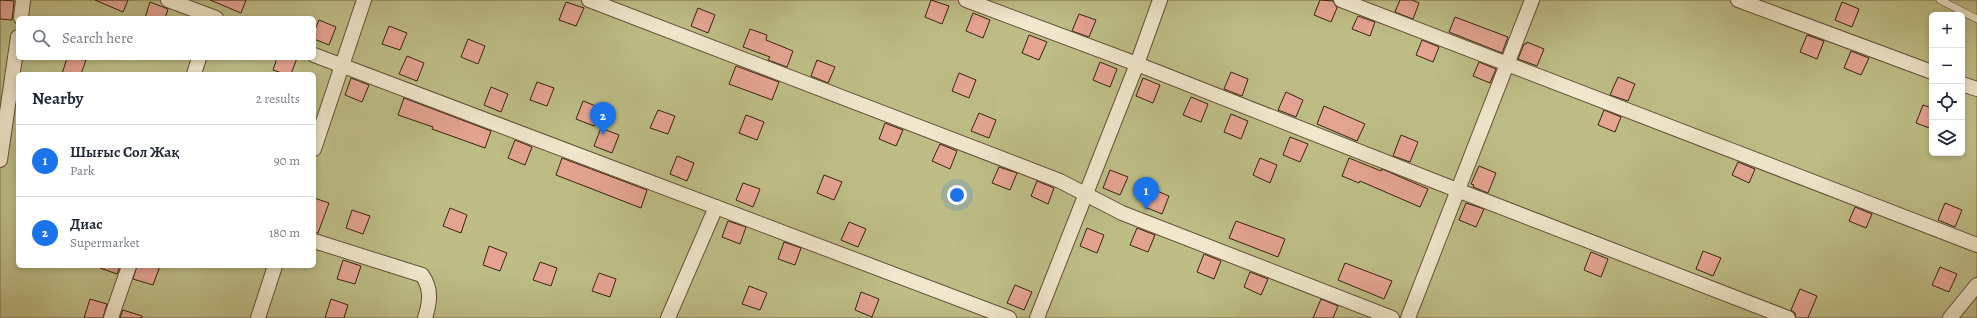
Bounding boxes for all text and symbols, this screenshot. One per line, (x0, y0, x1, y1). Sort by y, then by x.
map controls (1929, 12, 1965, 156)
button: + (1929, 12, 1965, 48)
search box (16, 16, 316, 60)
icon: search (30, 27, 52, 49)
text: Search here (62, 28, 133, 48)
button: − (1929, 48, 1965, 84)
button: locate (1929, 84, 1965, 120)
text: Nearby (32, 87, 83, 110)
text: 2 results (256, 90, 300, 107)
pin: 2 (590, 102, 616, 135)
button: layers (1929, 120, 1965, 156)
text: Шығыс Сол Жақ (70, 142, 180, 162)
text: 1 (43, 152, 47, 169)
text: 90 m (274, 152, 300, 169)
text: Park (70, 162, 94, 179)
pin: 1 (1133, 177, 1159, 210)
your location (947, 185, 967, 205)
text: Диас (70, 214, 103, 234)
text: 2 (42, 224, 48, 241)
text: 180 m (269, 224, 300, 241)
text: Supermarket (70, 234, 140, 251)

